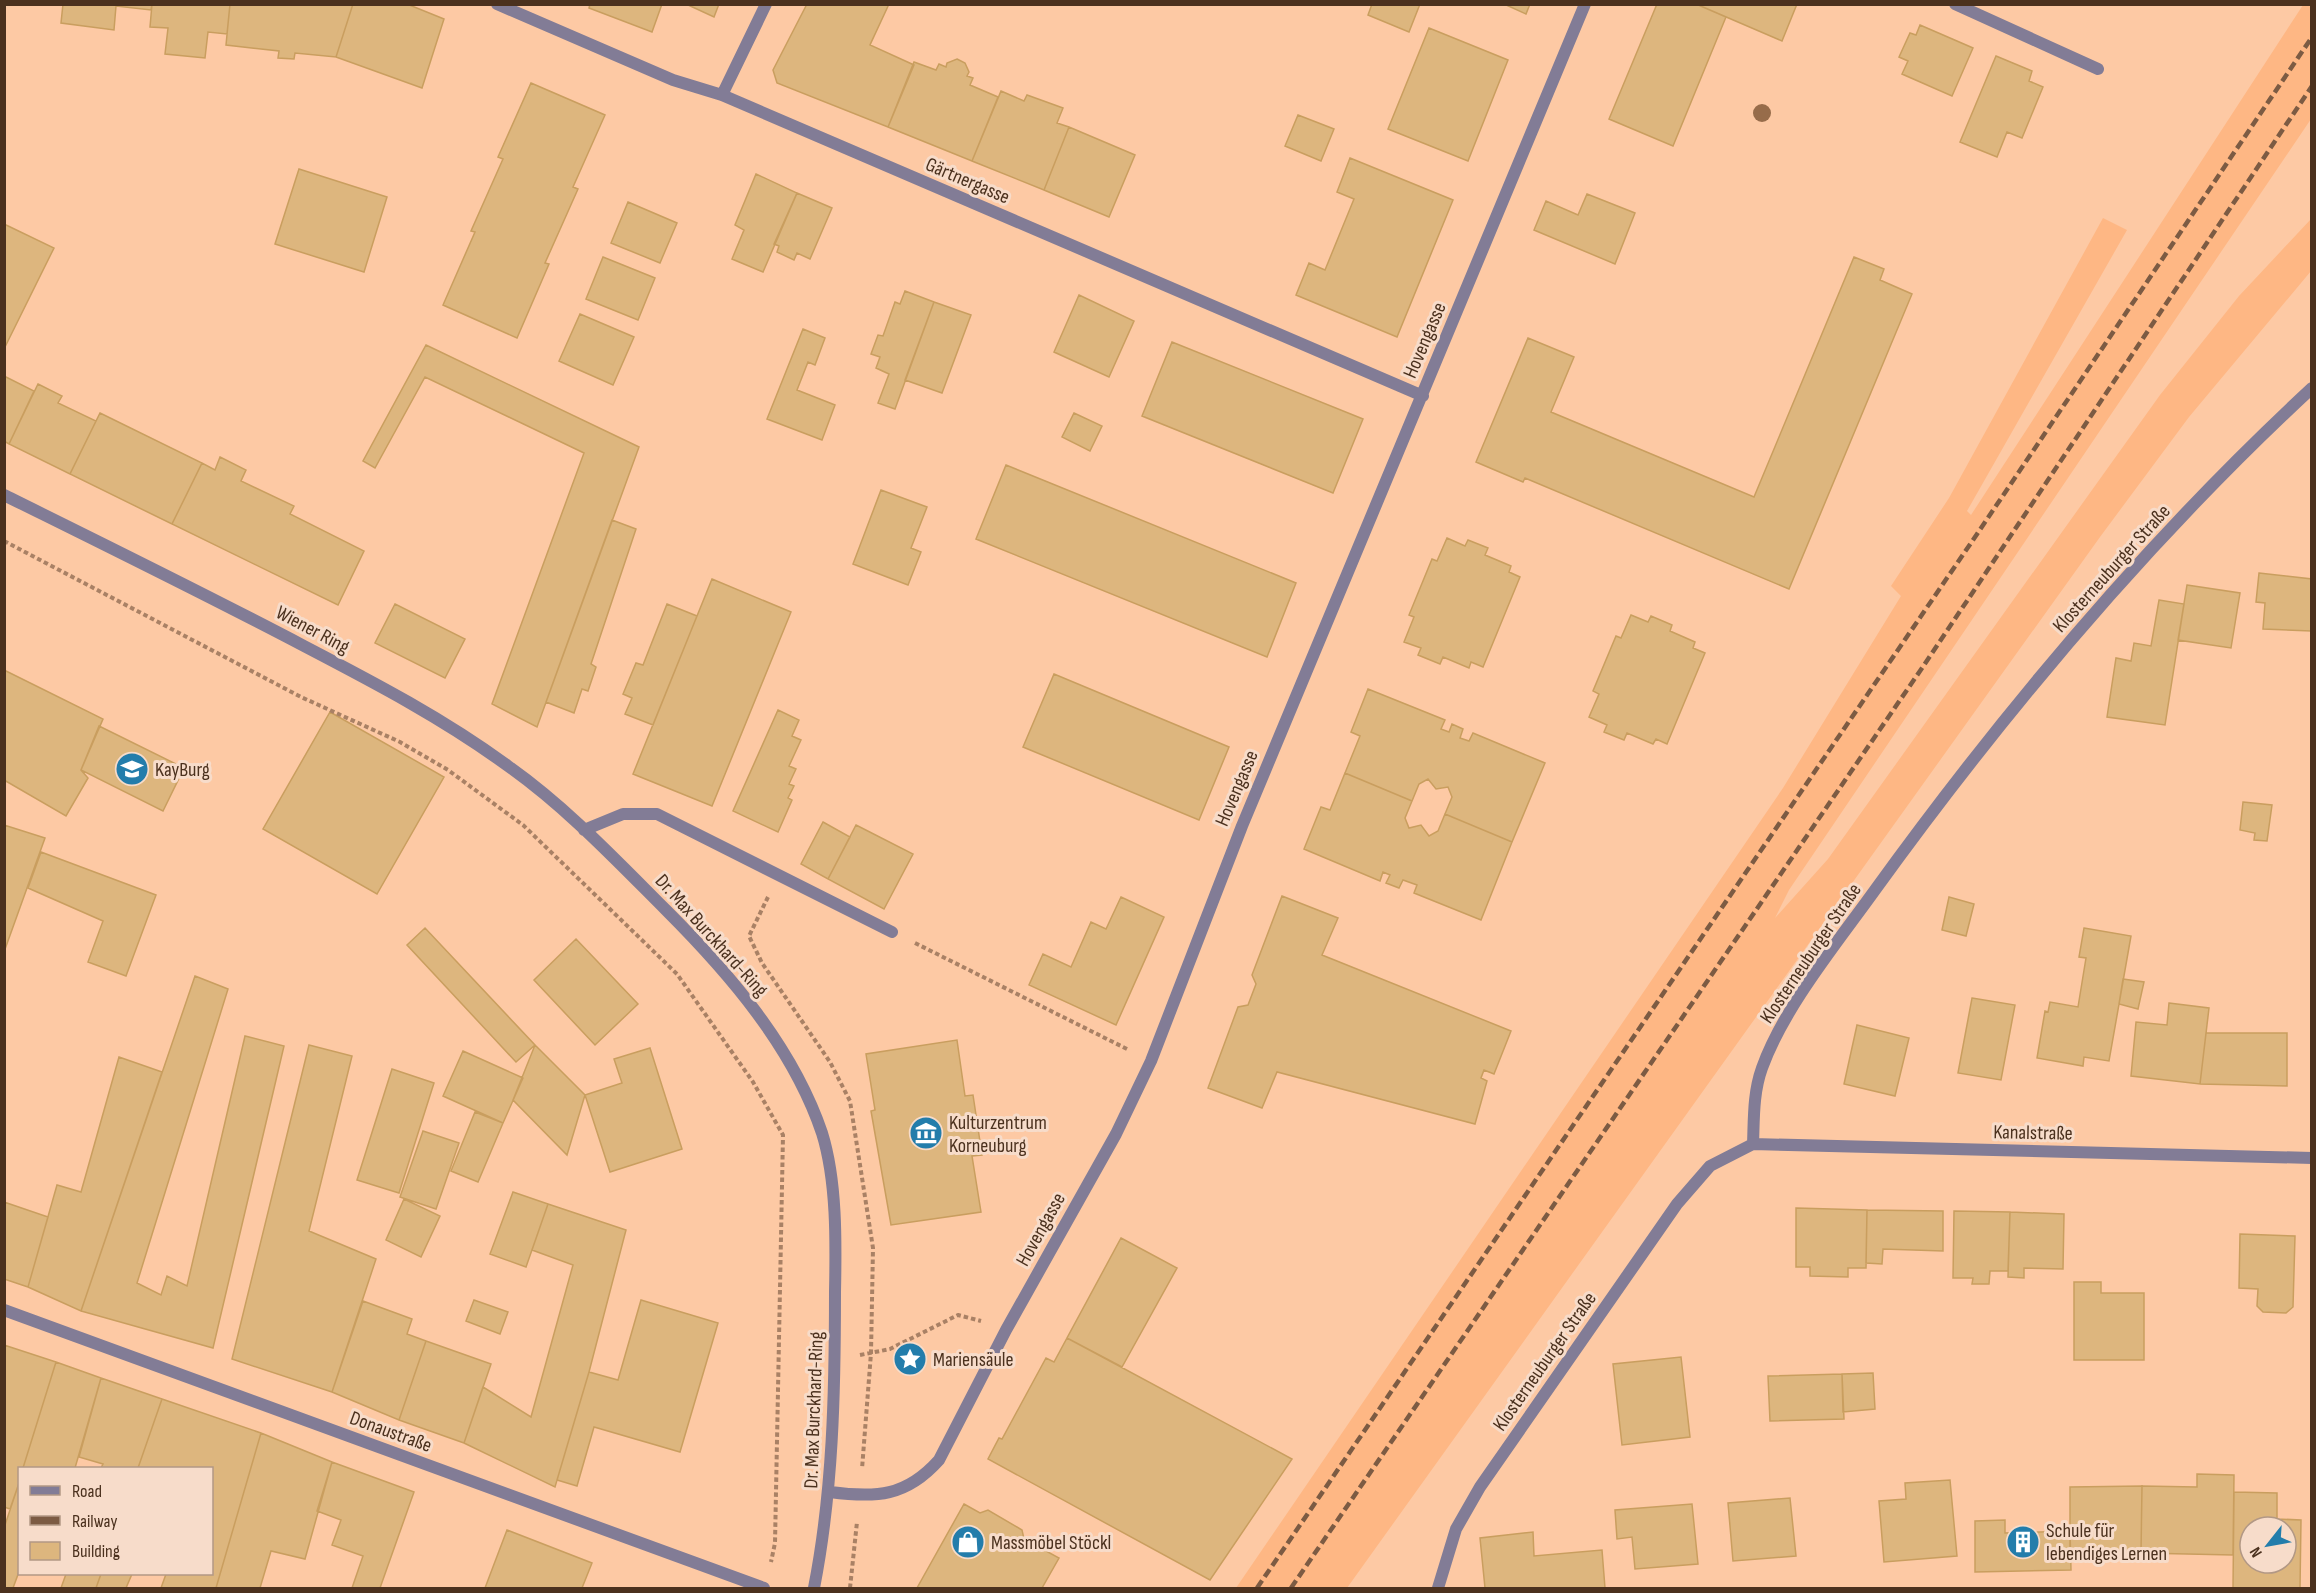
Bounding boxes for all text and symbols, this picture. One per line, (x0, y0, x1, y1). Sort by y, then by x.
street label: Gärtnergasse (922, 152, 1013, 209)
street label: Hovengasse (1398, 299, 1452, 382)
street label: Klosterneuburger Straße (2048, 500, 2176, 638)
street label: Wiener Ring (272, 601, 353, 659)
street label: Hovengasse (1210, 747, 1264, 830)
school or university icon: KayBurg (114, 751, 150, 787)
place label: KayBurg (155, 758, 210, 782)
street label: Dr. Max Burckhard-Ring (650, 869, 773, 1002)
street label: Klosterneuburger Straße (1755, 879, 1867, 1028)
place label: Kulturzentrum Korneuburg (949, 1111, 1047, 1158)
museum icon: Kulturzentrum Korneuburg (908, 1115, 944, 1151)
street label: Kanalstraße (1993, 1120, 2073, 1146)
street label: Hovengasse (1011, 1189, 1071, 1270)
street label: Klosterneuburger Straße (1488, 1288, 1602, 1436)
street label: Dr. Max Burckhard-Ring (799, 1331, 829, 1489)
place icon: Mariensäule (892, 1341, 928, 1377)
place label: Mariensäule (933, 1348, 1014, 1372)
street label: Donaustraße (346, 1406, 435, 1458)
legend (18, 1467, 213, 1575)
text: Road (72, 1481, 102, 1502)
text: Railway (72, 1511, 117, 1532)
north arrow (2238, 1515, 2298, 1575)
place label: Schule für lebendiges Lernen (2046, 1519, 2167, 1566)
shop icon: Massmöbel Stöckl (950, 1524, 986, 1560)
building icon: Schule für lebendiges Lernen (2005, 1524, 2041, 1560)
place label: Massmöbel Stöckl (991, 1531, 1111, 1555)
text: Building (72, 1541, 120, 1562)
text: N (2246, 1543, 2267, 1561)

